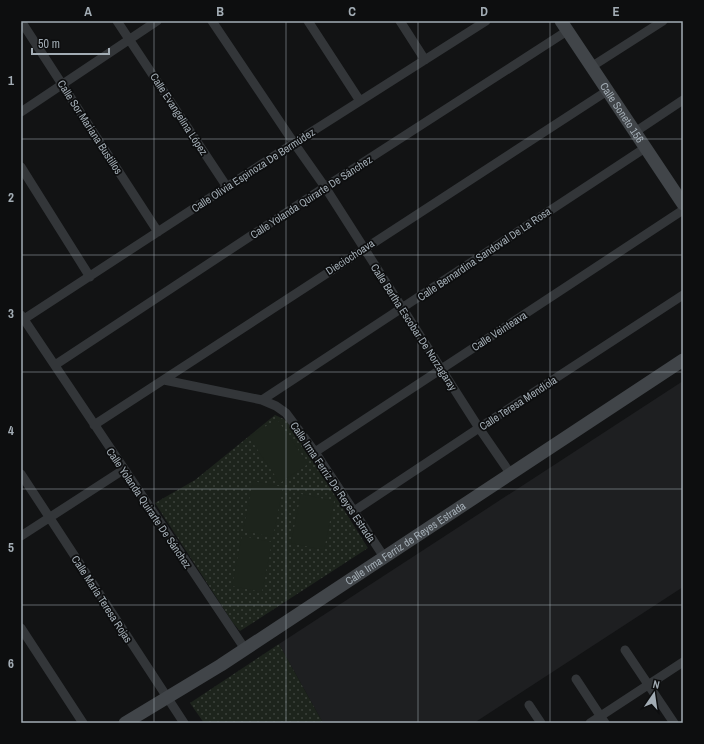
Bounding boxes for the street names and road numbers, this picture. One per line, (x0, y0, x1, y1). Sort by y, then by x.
street label: Calle Evangelina López (147, 70, 211, 158)
street label: Calle Sor Mariana Bustillos (54, 77, 126, 177)
street label: Calle Soneto 156 (597, 80, 647, 145)
street label: Calle Olivia Espinoza De Bermúdez (189, 125, 318, 215)
street label: Calle Yolanda Quirarte De Sánchez (247, 152, 375, 242)
street label: Calle Bernardina Sandoval De La Rosa (415, 204, 553, 304)
street label: Dieciochoava (323, 236, 377, 278)
street label: Calle Bertha Escobar De Norzagaray (368, 261, 461, 393)
street label: Calle Veinteava (469, 308, 529, 354)
street label: Calle Teresa Mendiola (477, 373, 559, 433)
street label: Calle Irma Ferriz De Reyes Estrada (287, 419, 379, 545)
street label: Calle Yolanda Quirarte De Sánchez (103, 445, 195, 571)
street label: Calle Irma Ferriz de Reyes Estrada (342, 499, 468, 588)
street label: Calle María Teresa Rojas (69, 553, 136, 646)

